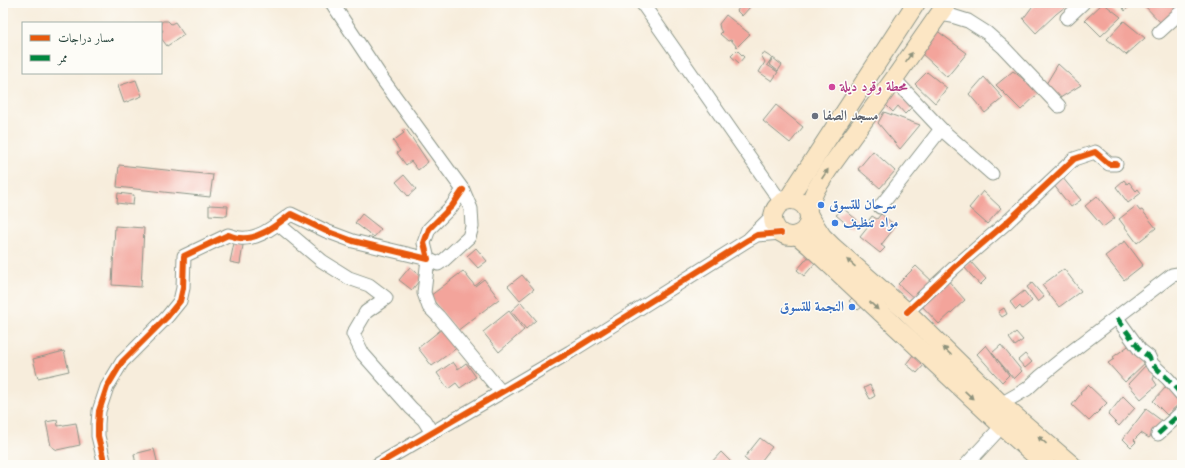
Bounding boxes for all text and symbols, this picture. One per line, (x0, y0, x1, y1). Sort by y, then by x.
legend (22, 22, 162, 74)
text: مسار دراجات (58, 33, 114, 45)
one-way arrow (905, 52, 913, 63)
text: ممر (56, 53, 68, 66)
place label: محطة وقود ديلة (839, 80, 908, 95)
marker: محطة وقود ديلة (827, 82, 837, 92)
place label: مسجد الصفا (823, 109, 878, 123)
marker: مسجد الصفا (810, 111, 820, 121)
one-way arrow (821, 169, 829, 180)
place label: سرحان للتسوق (829, 198, 896, 214)
marker: سرحان للتسوق (816, 200, 826, 210)
place label: مواد تنظيف (843, 216, 899, 231)
marker: مواد تنظيف (830, 218, 840, 228)
one-way arrow (846, 259, 857, 268)
place label: النجمة للتسوق (780, 300, 844, 315)
one-way arrow (869, 301, 878, 310)
marker: النجمة للتسوق (847, 302, 857, 312)
one-way arrow (942, 346, 952, 356)
one-way arrow (964, 390, 974, 399)
one-way arrow (1037, 435, 1048, 444)

